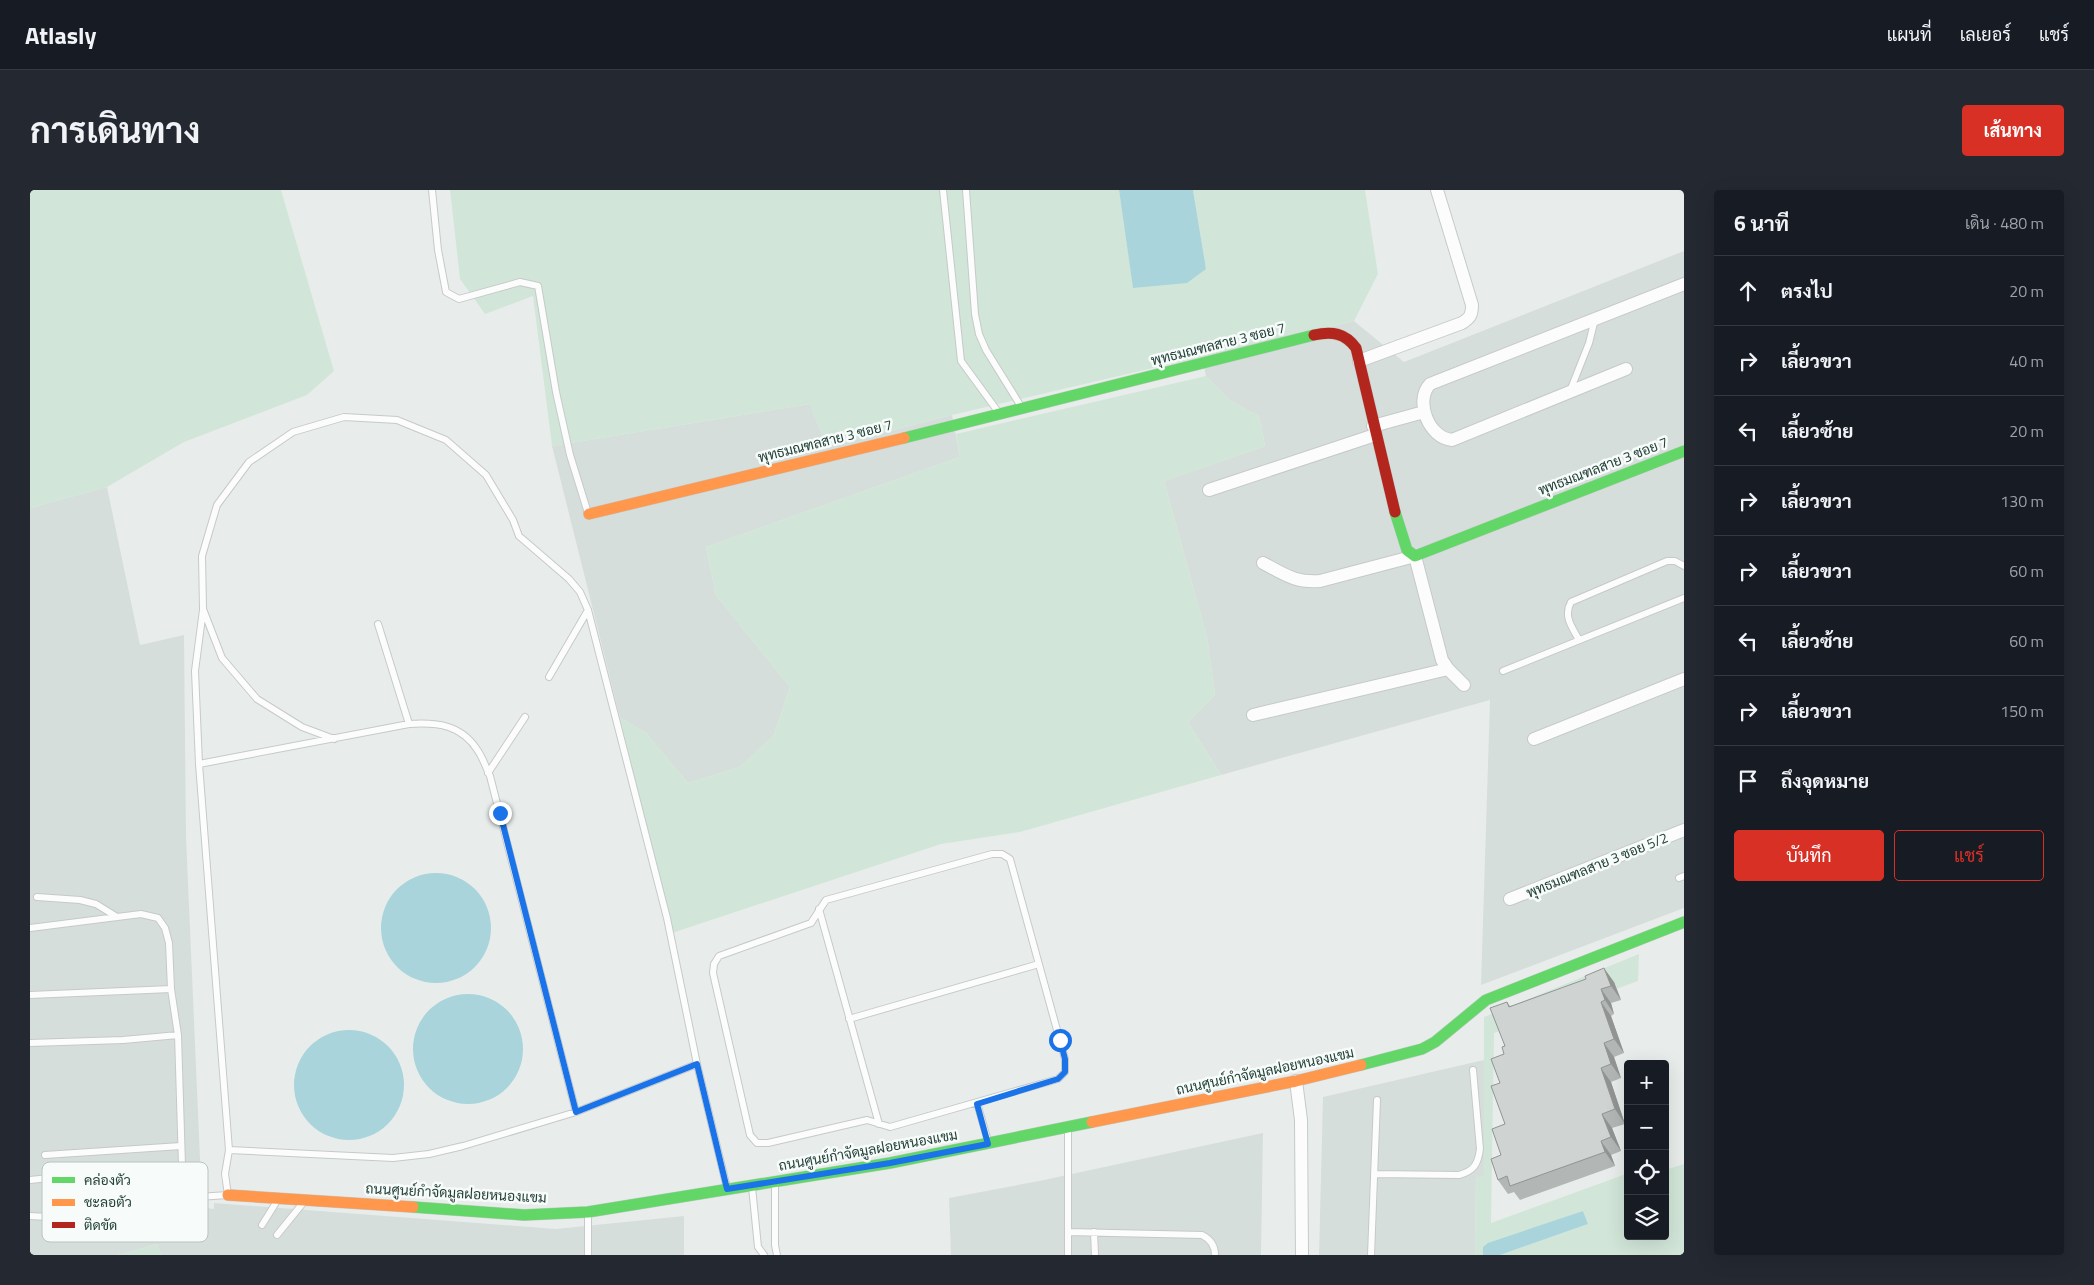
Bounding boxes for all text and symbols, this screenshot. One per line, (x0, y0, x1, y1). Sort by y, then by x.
text: Atlasly (25, 17, 96, 53)
text: แผนที่ (1887, 21, 1932, 48)
text: เลเยอร์ (1960, 21, 2011, 48)
text: แชร์ (2039, 21, 2069, 48)
text: การเดินทาง (30, 103, 200, 157)
button: เส้นทาง (1962, 105, 2064, 156)
text: 6 นาที (1734, 207, 1789, 239)
text: เดิน · 480 m (1965, 211, 2044, 235)
text: ตรงไป (1781, 276, 1833, 305)
icon: ahead (1734, 277, 1762, 305)
text: 20 m (2009, 279, 2044, 303)
street label: พุทธมณฑลสาย 3 ซอย 7 (1148, 317, 1287, 370)
text: เลี้ยวขวา (1781, 346, 1852, 375)
icon: right (1734, 347, 1762, 375)
text: 40 m (2009, 349, 2044, 373)
street label: พุทธมณฑลสาย 3 ซอย 7 (755, 414, 894, 467)
text: เลี้ยวซ้าย (1781, 416, 1853, 445)
icon: left (1734, 417, 1762, 445)
text: 20 m (2009, 419, 2044, 443)
street label: พุทธมณฑลสาย 3 ซอย 7 (1535, 431, 1671, 500)
text: เลี้ยวขวา (1781, 486, 1852, 515)
icon: right (1734, 487, 1762, 515)
text: 130 m (2000, 489, 2044, 513)
text: เลี้ยวขวา (1781, 556, 1852, 585)
icon: right (1734, 557, 1762, 585)
text: 60 m (2009, 559, 2044, 583)
text: เลี้ยวซ้าย (1781, 626, 1853, 655)
icon: left (1734, 627, 1762, 655)
text: 60 m (2009, 629, 2044, 653)
text: เลี้ยวขวา (1781, 696, 1852, 725)
icon: right (1734, 697, 1762, 725)
text: 150 m (2000, 699, 2044, 723)
text: ถึงจุดหมาย (1781, 766, 1869, 795)
icon: arrive (1734, 767, 1762, 795)
route end (489, 802, 512, 825)
street label: พุทธมณฑลสาย 3 ซอย 5/2 (1523, 826, 1671, 903)
button: บันทึก (1734, 830, 1884, 881)
button: แชร์ (1894, 830, 2044, 881)
route start (1049, 1029, 1072, 1052)
street label: ถนนศูนย์กำจัดมูลฝอยหนองแขม (1174, 1041, 1356, 1100)
map controls (1624, 1060, 1669, 1240)
button: + (1624, 1060, 1669, 1105)
button: − (1624, 1105, 1669, 1150)
street label: ถนนศูนย์กำจัดมูลฝอยหนองแขม (777, 1123, 959, 1176)
button: locate (1624, 1150, 1669, 1195)
legend (42, 1162, 208, 1242)
text: คล่องตัว (84, 1169, 131, 1190)
street label: ถนนศูนย์กำจัดมูลฝอยหนองแขม (365, 1177, 547, 1208)
text: ชะลอตัว (84, 1191, 132, 1212)
button: layers (1624, 1195, 1669, 1240)
text: ติดขัด (84, 1214, 117, 1235)

